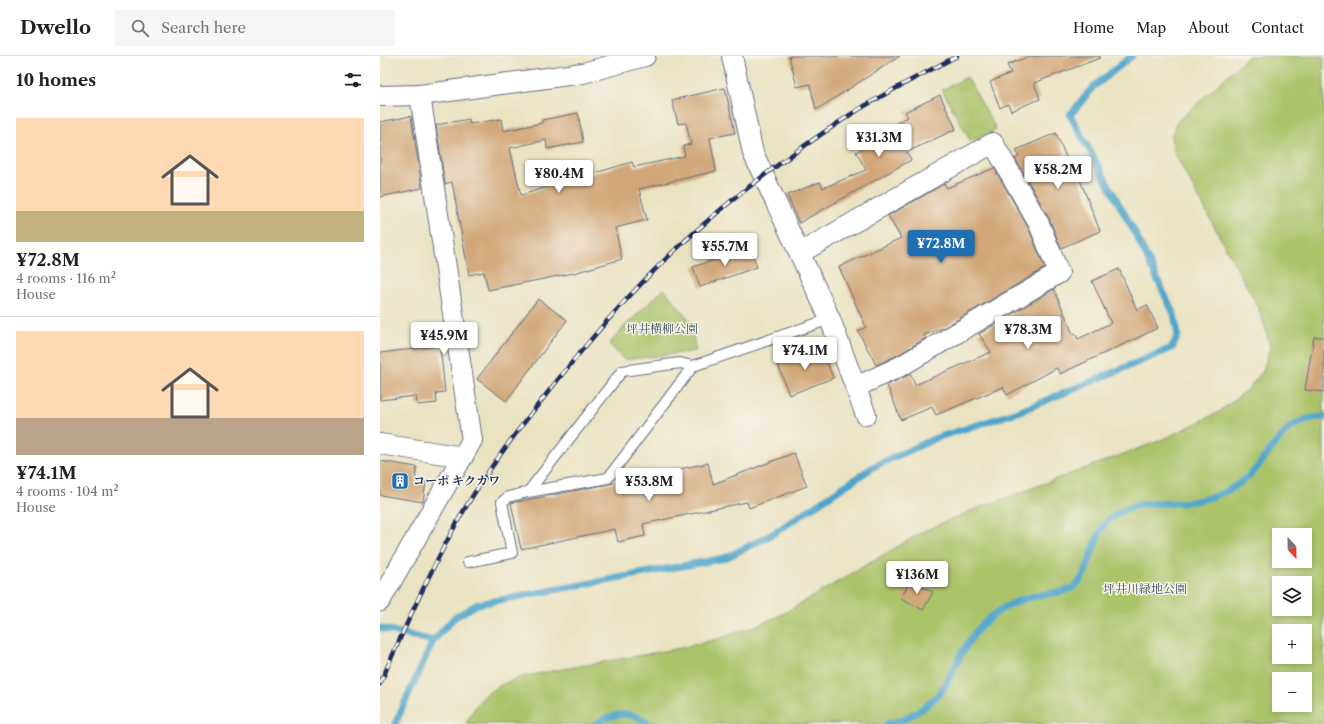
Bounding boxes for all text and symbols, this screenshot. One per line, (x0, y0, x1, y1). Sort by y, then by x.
search box (115, 10, 395, 46)
text: Dwello (20, 16, 91, 39)
icon: search (129, 17, 151, 39)
text: Search here (161, 18, 246, 37)
text: Home (1073, 19, 1114, 37)
text: Map (1136, 19, 1166, 37)
text: About (1188, 19, 1229, 37)
text: Contact (1251, 19, 1304, 37)
icon: filters (342, 69, 364, 91)
text: 10 homes (16, 70, 96, 90)
pin: ¥31.3M (846, 124, 912, 158)
text: ¥31.3M (856, 129, 902, 145)
icon: home (154, 144, 226, 216)
pin: ¥58.2M (1025, 156, 1091, 190)
pin: ¥80.4M (526, 160, 592, 194)
text: ¥58.2M (1033, 161, 1083, 177)
text: ¥80.4M (534, 165, 584, 181)
pin: ¥72.8M (908, 230, 974, 264)
pin: ¥55.7M (692, 233, 758, 267)
text: ¥72.8M (917, 235, 965, 251)
text: ¥55.7M (701, 238, 749, 254)
text: ¥72.8M (16, 250, 80, 270)
text: 4 rooms · 116 m² (16, 270, 116, 286)
text: House (16, 286, 56, 302)
pin: ¥78.3M (995, 316, 1061, 350)
park label: 坪井横柳公園 (626, 321, 698, 336)
text: ¥78.3M (1004, 321, 1052, 337)
pin: ¥45.9M (411, 322, 477, 356)
text: ¥45.9M (420, 327, 468, 343)
pin: ¥74.1M (772, 337, 838, 371)
text: ¥74.1M (782, 342, 828, 358)
icon: home (154, 357, 226, 429)
text: ¥74.1M (16, 463, 76, 483)
pin: ¥53.8M (616, 468, 682, 502)
building icon: コーポ キクカワ (390, 471, 410, 491)
place label: コーポ キクカワ (413, 473, 500, 488)
text: ¥53.8M (625, 473, 673, 489)
text: 4 rooms · 104 m² (16, 483, 119, 499)
text: House (16, 499, 56, 515)
north arrow (1272, 528, 1312, 568)
map controls (1272, 528, 1312, 712)
pin: ¥136M (889, 561, 945, 595)
text: ¥136M (895, 566, 939, 582)
button: layers (1272, 576, 1312, 616)
park label: 坪井川緑地公園 (1103, 581, 1187, 596)
button: + (1272, 624, 1312, 664)
button: − (1272, 672, 1312, 712)

